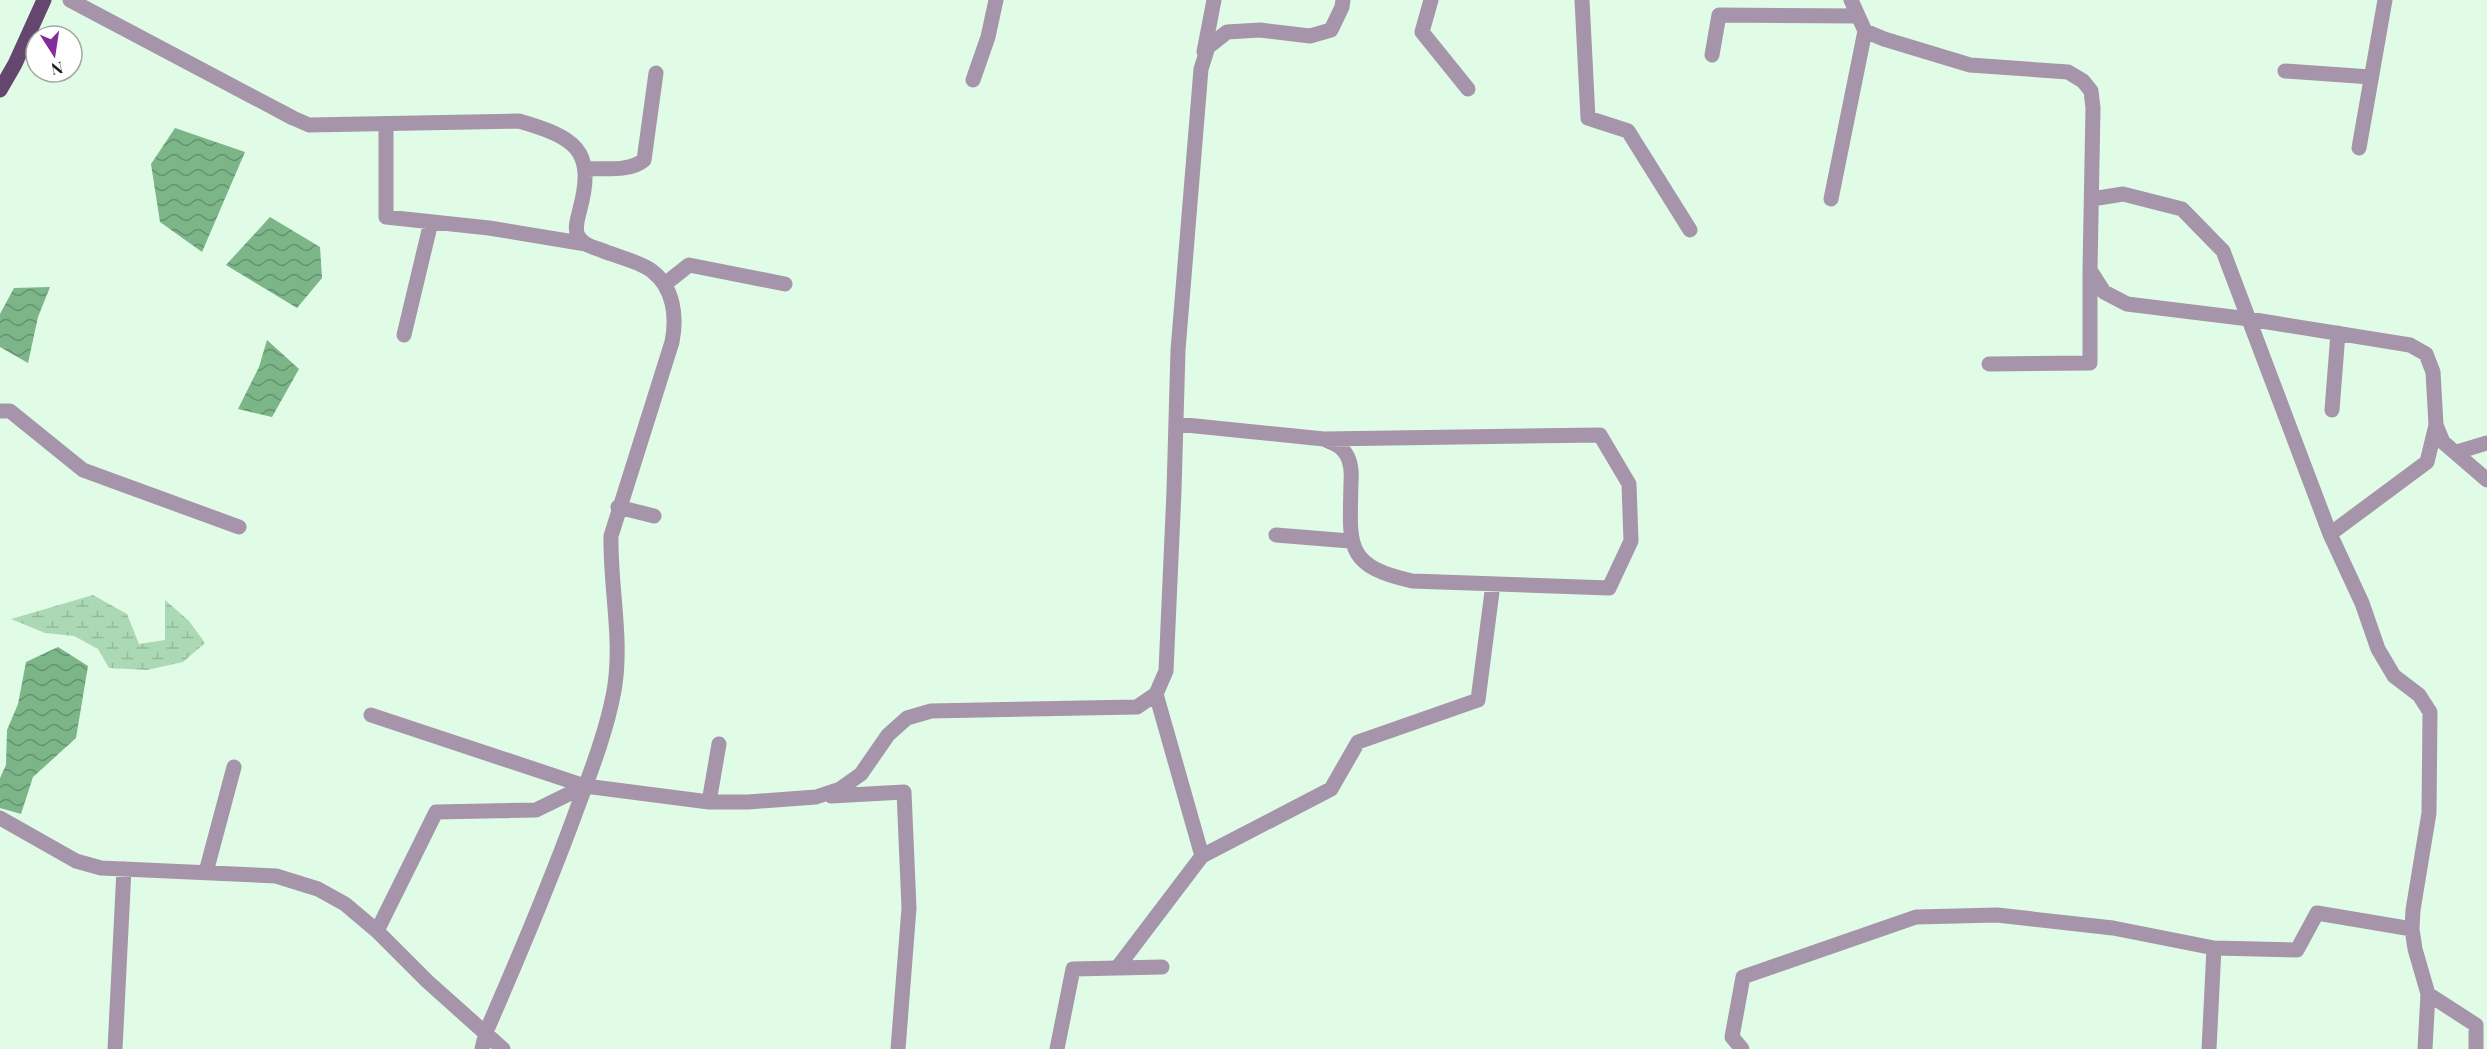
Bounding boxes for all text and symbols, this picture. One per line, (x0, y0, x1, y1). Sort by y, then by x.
north arrow (24, 24, 84, 84)
text: N (49, 58, 65, 81)

